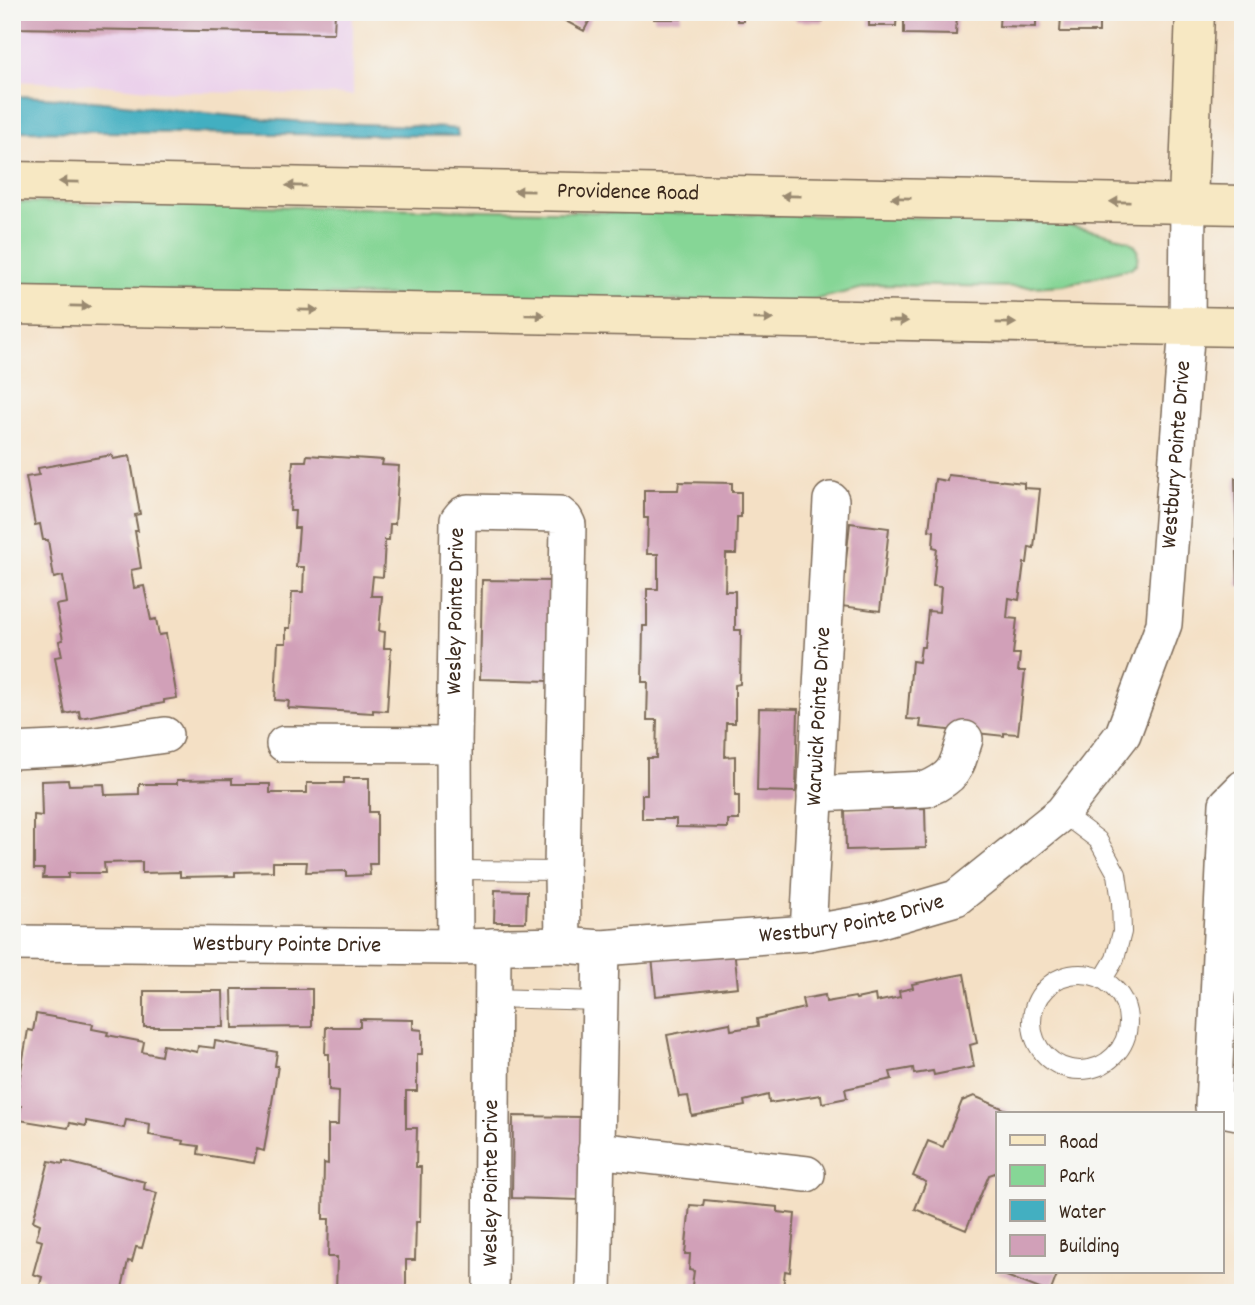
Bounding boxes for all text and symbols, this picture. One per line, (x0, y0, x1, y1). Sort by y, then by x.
street label: Providence Road (556, 175, 699, 211)
one-way arrow (58, 176, 80, 188)
one-way arrow (285, 181, 307, 192)
one-way arrow (512, 185, 534, 197)
one-way arrow (780, 190, 802, 202)
one-way arrow (890, 192, 912, 204)
one-way arrow (1109, 196, 1131, 208)
one-way arrow (70, 301, 92, 312)
one-way arrow (297, 305, 319, 316)
one-way arrow (525, 309, 547, 320)
one-way arrow (752, 313, 774, 324)
one-way arrow (888, 315, 910, 327)
one-way arrow (995, 317, 1017, 329)
street label: Westbury Pointe Drive (1153, 359, 1201, 550)
street label: Wesley Pointe Drive (438, 527, 474, 695)
street label: Warwick Pointe Drive (798, 626, 841, 807)
street label: Westbury Pointe Drive (758, 886, 948, 953)
street label: Westbury Pointe Drive (193, 928, 381, 963)
street label: Wesley Pointe Drive (475, 1099, 509, 1267)
legend (996, 1112, 1224, 1274)
text: Road (1059, 1129, 1098, 1159)
text: Park (1059, 1163, 1095, 1193)
text: Water (1059, 1199, 1106, 1229)
text: Building (1059, 1233, 1119, 1263)

